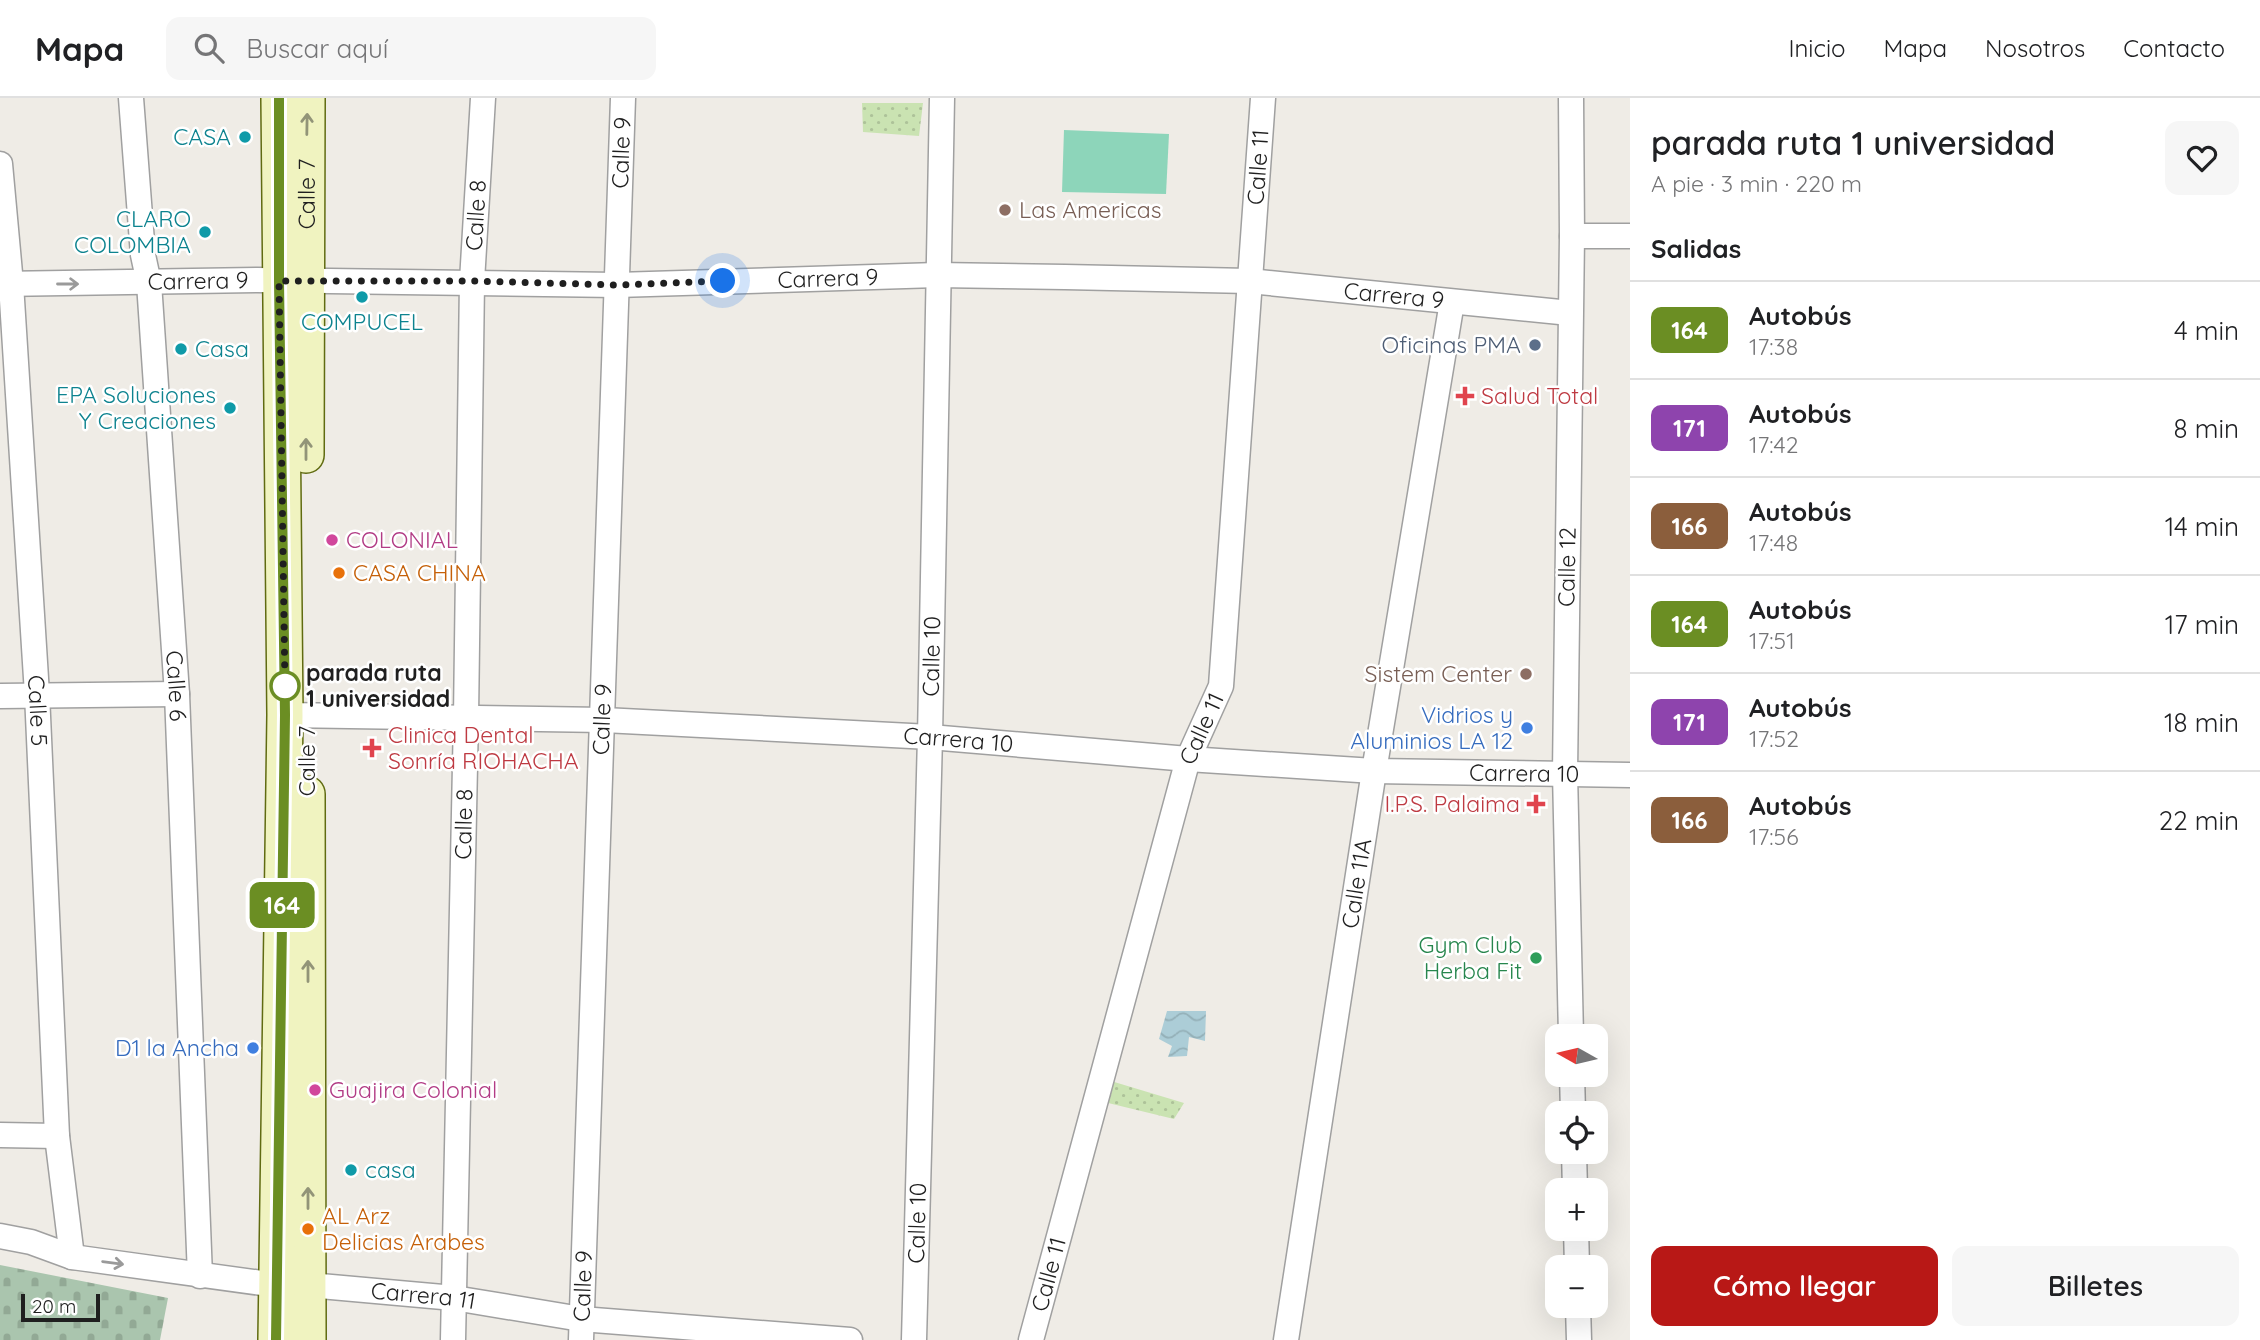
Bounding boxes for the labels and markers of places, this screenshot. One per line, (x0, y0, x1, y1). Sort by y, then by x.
place label: CASA (173, 122, 231, 151)
marker: CASA (237, 129, 253, 145)
place label: Las Americas (1019, 195, 1162, 224)
marker: Las Americas (997, 202, 1013, 218)
place label: CLARO COLOMBIA (74, 204, 191, 259)
marker: CLARO COLOMBIA (197, 224, 213, 240)
marker: COMPUCEL (354, 289, 370, 305)
place label: COMPUCEL (301, 307, 423, 336)
place label: Oficinas PMA (1381, 330, 1521, 359)
place label: Casa (195, 334, 249, 363)
marker: Oficinas PMA (1527, 337, 1543, 353)
marker: Casa (173, 341, 189, 357)
place label: EPA Soluciones Y Creaciones (56, 380, 216, 435)
place label: Salud Total (1481, 381, 1598, 410)
marker: Salud Total (1455, 386, 1475, 406)
marker: EPA Soluciones Y Creaciones (222, 400, 238, 416)
place label: COLONIAL (346, 525, 458, 554)
marker: COLONIAL (324, 532, 340, 548)
place label: CASA CHINA (353, 558, 486, 587)
marker: CASA CHINA (331, 565, 347, 581)
place label: parada ruta 1 universidad (306, 658, 450, 713)
place label: Sistem Center (1365, 659, 1512, 688)
marker: Sistem Center (1518, 666, 1534, 682)
marker: parada ruta 1 universidad (270, 671, 300, 701)
place label: Vidrios y Aluminios LA 12 (1350, 700, 1513, 755)
place label: Clinica Dental Sonría RIOHACHA (388, 720, 579, 775)
marker: Vidrios y Aluminios LA 12 (1519, 720, 1535, 736)
marker: Clinica Dental Sonría RIOHACHA (362, 738, 382, 758)
place label: I.P.S. Palaima (1385, 789, 1520, 818)
marker: I.P.S. Palaima (1526, 794, 1546, 814)
place label: Gym Club Herba Fit (1418, 930, 1522, 985)
marker: Gym Club Herba Fit (1528, 950, 1544, 966)
place label: D1 la Ancha (115, 1033, 239, 1062)
marker: D1 la Ancha (245, 1040, 261, 1056)
place label: Guajira Colonial (329, 1075, 497, 1104)
marker: Guajira Colonial (307, 1082, 323, 1098)
place label: casa (365, 1155, 416, 1184)
marker: casa (343, 1162, 359, 1178)
place label: AL Arz Delicias Arabes (322, 1201, 485, 1256)
marker: AL Arz Delicias Arabes (300, 1221, 316, 1237)

